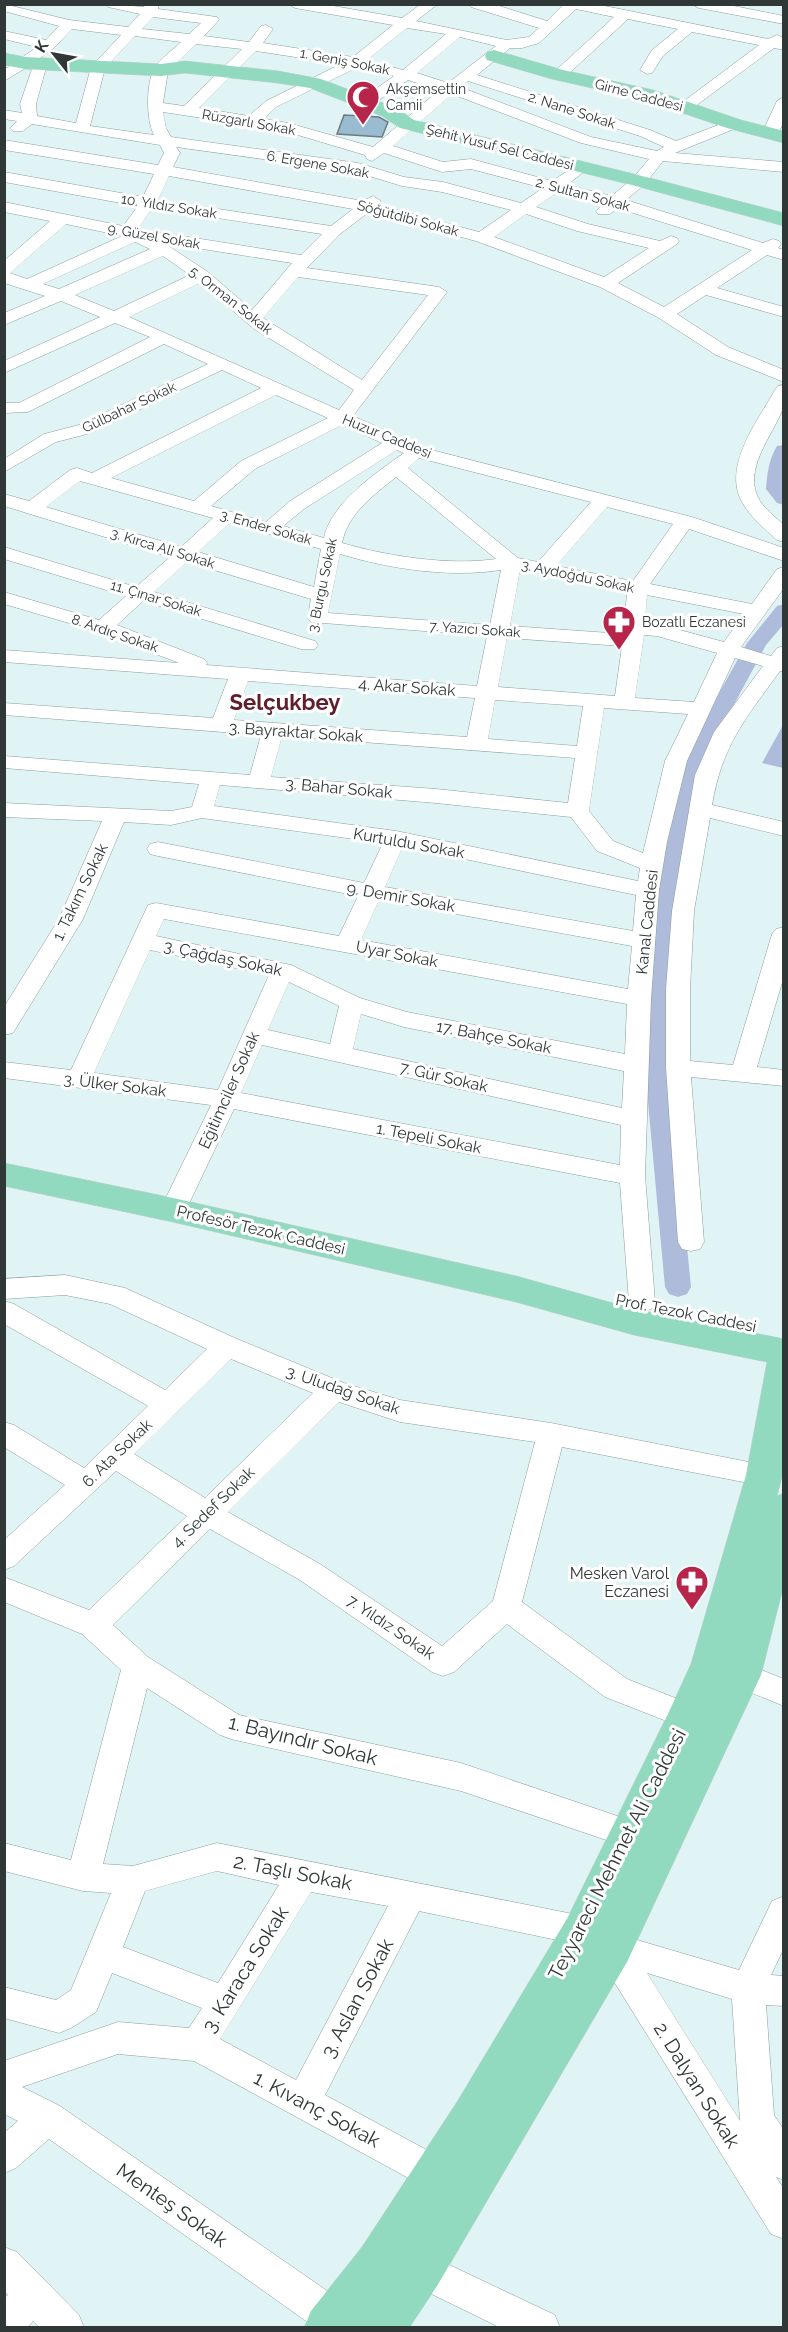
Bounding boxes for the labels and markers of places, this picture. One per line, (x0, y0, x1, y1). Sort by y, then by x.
mosque icon: Akşemsettin Camii (345, 79, 381, 126)
place label: Akşemsettin Camii (386, 81, 466, 113)
pharmacy icon: Bozatlı Eczanesi (601, 604, 637, 651)
place label: Bozatlı Eczanesi (642, 614, 746, 630)
place label: Mesken Varol Eczanesi (570, 1564, 670, 1601)
pharmacy icon: Mesken Varol Eczanesi (674, 1564, 710, 1611)

